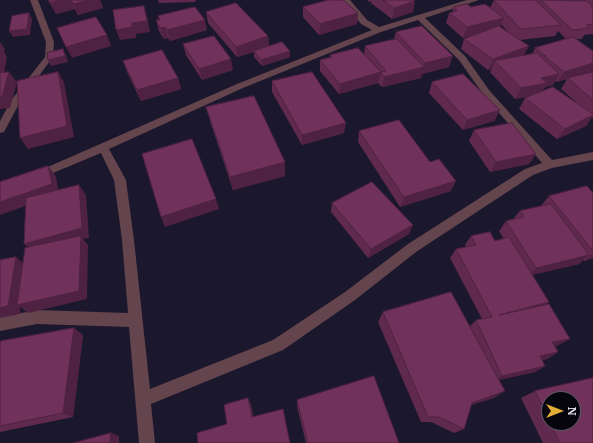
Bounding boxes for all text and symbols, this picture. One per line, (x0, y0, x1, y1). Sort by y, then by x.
north arrow (541, 391, 581, 431)
text: N (565, 407, 579, 415)

